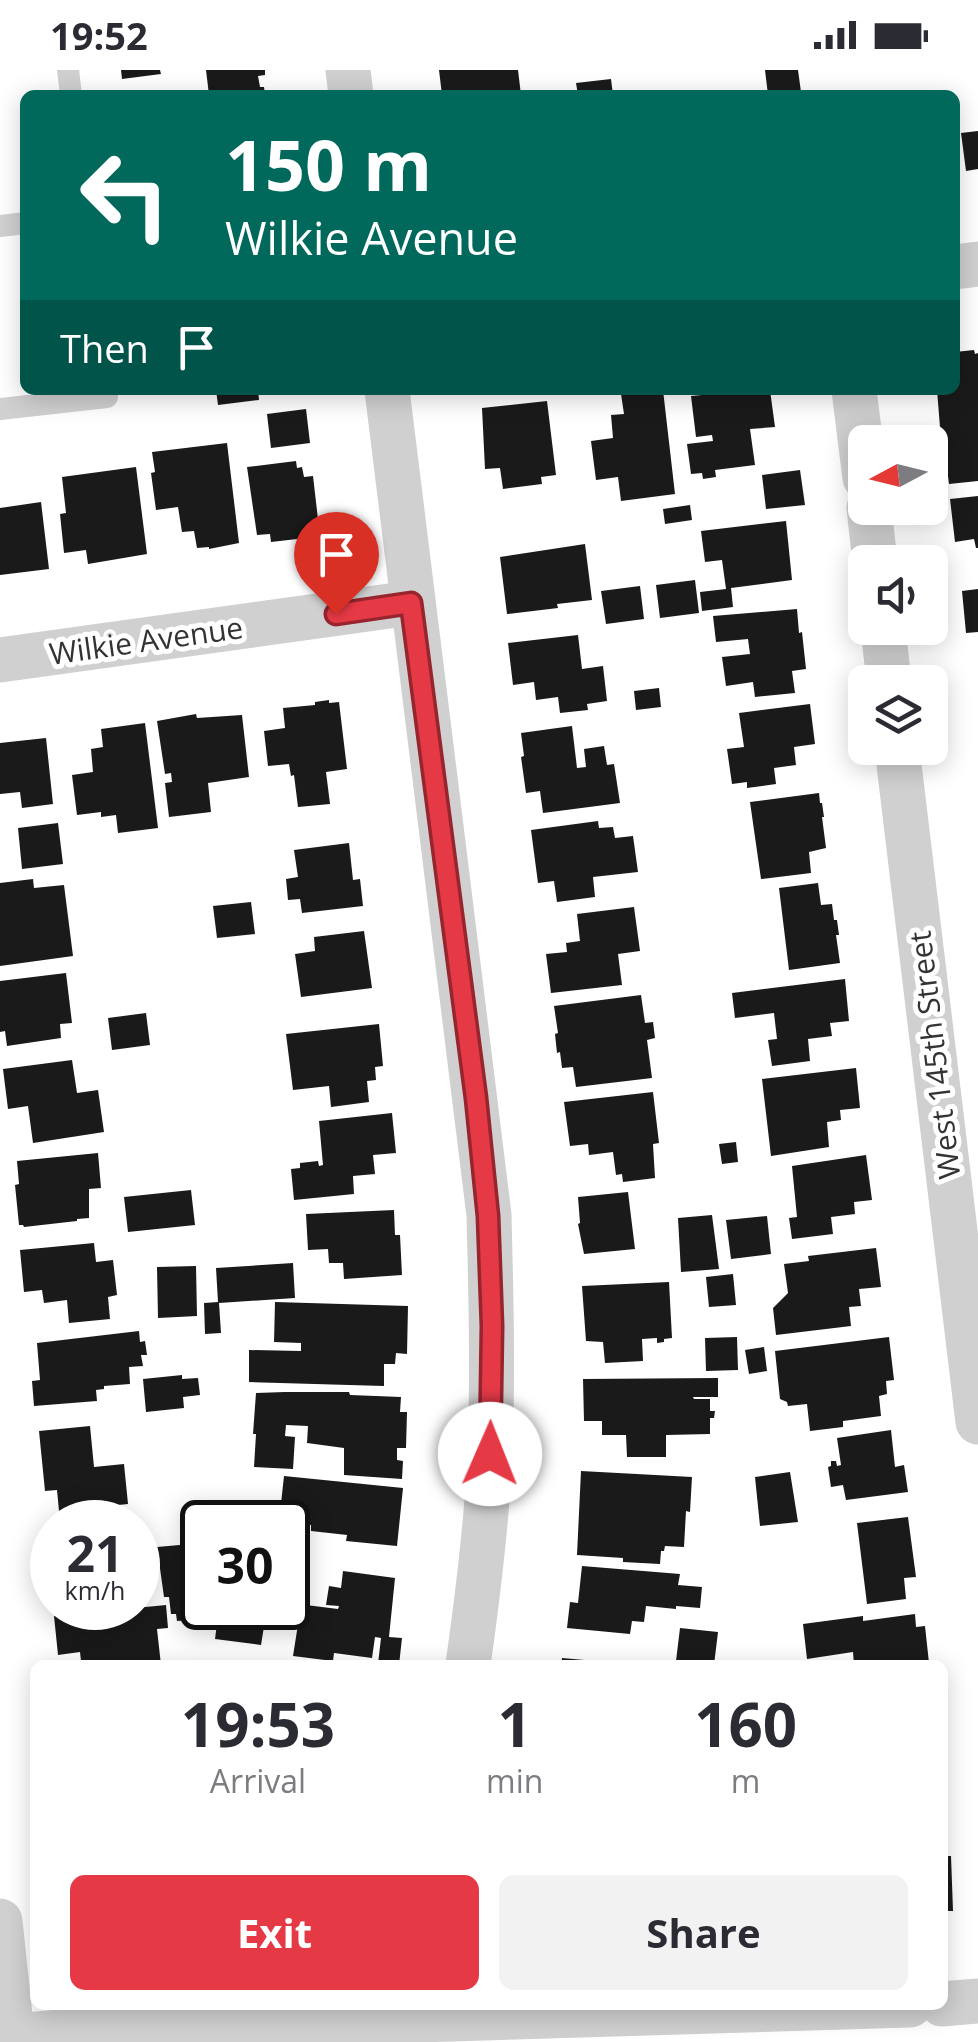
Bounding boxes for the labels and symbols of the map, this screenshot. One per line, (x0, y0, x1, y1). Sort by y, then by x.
north arrow (848, 425, 948, 525)
pin (294, 512, 379, 615)
street label: Wilkie Avenue (46, 606, 246, 674)
street label: West 145th Street (898, 929, 970, 1181)
position arrow (438, 1402, 542, 1506)
speed limit sign: 30 (180, 1500, 310, 1630)

